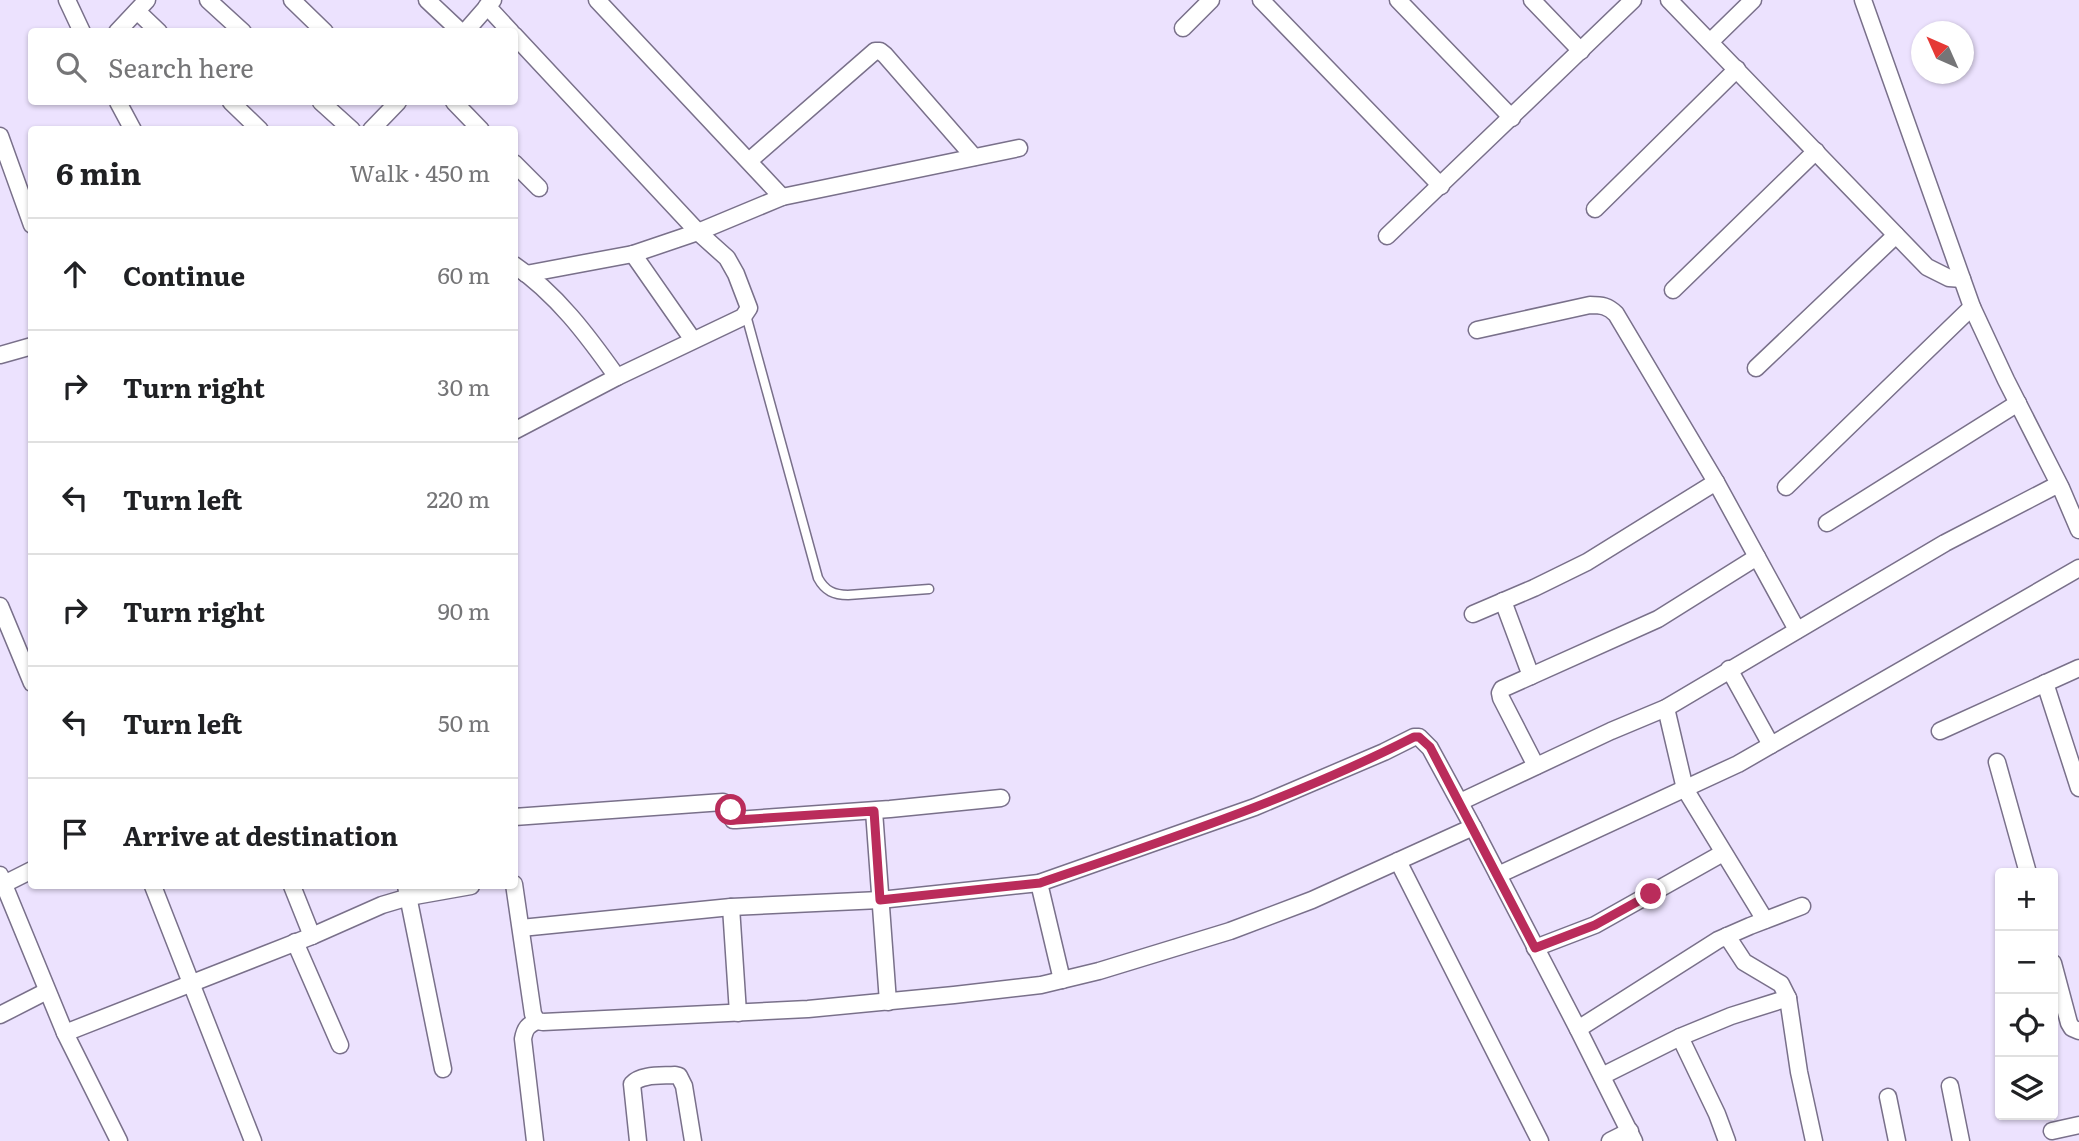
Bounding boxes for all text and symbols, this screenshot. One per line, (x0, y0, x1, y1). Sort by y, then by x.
north arrow (1911, 21, 1974, 84)
search box (28, 28, 518, 105)
text: Search here (108, 47, 254, 86)
icon: search (52, 48, 90, 86)
text: 6 min (56, 150, 141, 194)
text: Walk · 450 m (350, 155, 490, 189)
icon: ahead (56, 255, 94, 293)
text: Continue (123, 255, 245, 294)
text: 60 m (437, 257, 490, 291)
icon: right (56, 367, 94, 405)
text: Turn right (123, 367, 265, 406)
text: 30 m (437, 369, 490, 403)
icon: left (56, 479, 94, 517)
text: Turn left (123, 479, 242, 518)
text: 220 m (426, 481, 490, 515)
icon: right (56, 591, 94, 629)
text: Turn right (123, 591, 265, 630)
text: 90 m (438, 593, 490, 627)
icon: left (56, 703, 94, 741)
text: Turn left (123, 703, 242, 742)
text: 50 m (438, 705, 490, 739)
route start (715, 794, 746, 825)
icon: arrive (56, 815, 94, 853)
text: Arrive at destination (123, 815, 398, 854)
map controls (1995, 868, 2058, 1120)
button: + (1995, 868, 2058, 931)
route end (1635, 878, 1666, 909)
button: − (1995, 931, 2058, 994)
button: locate (1995, 994, 2058, 1057)
button: layers (1995, 1057, 2058, 1120)

